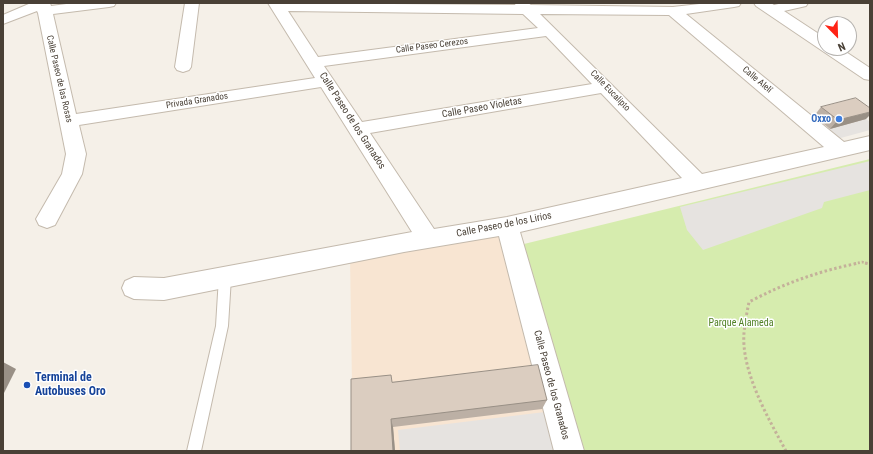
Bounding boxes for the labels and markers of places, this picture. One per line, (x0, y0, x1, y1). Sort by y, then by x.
place label: Oxxo (811, 113, 831, 125)
marker: Oxxo (834, 114, 844, 124)
place label: Terminal de Autobuses Oro (35, 371, 106, 399)
marker: Terminal de Autobuses Oro (22, 380, 32, 390)

